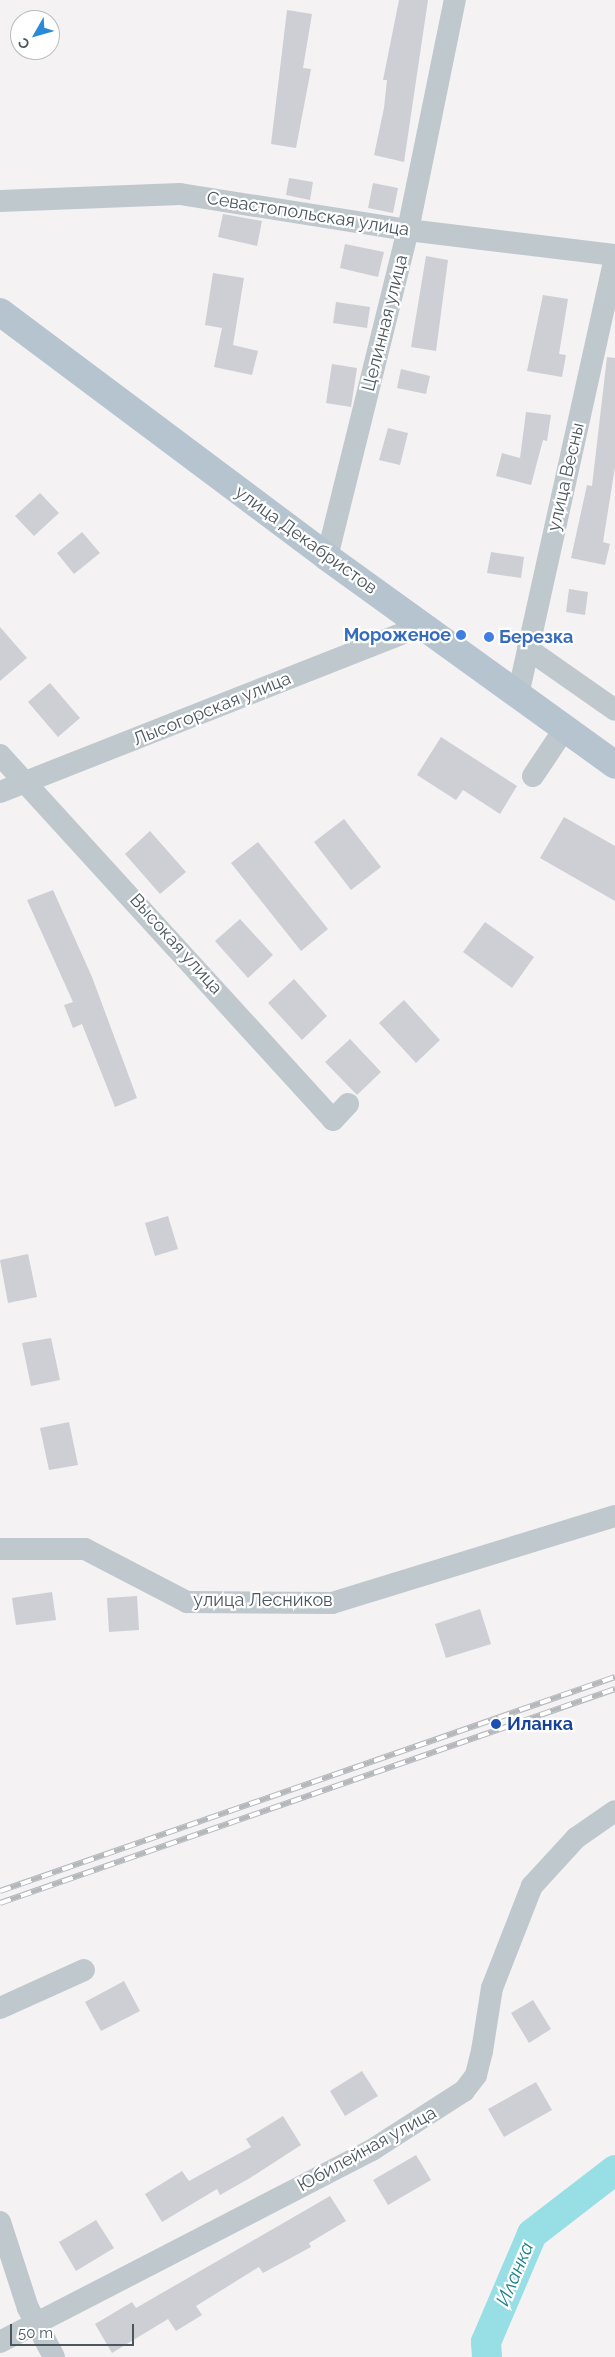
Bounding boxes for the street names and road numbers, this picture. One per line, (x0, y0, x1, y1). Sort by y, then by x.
street label: Севастопольская улица (205, 187, 411, 241)
street label: Целинная улица (358, 252, 412, 394)
street label: улица Весны (543, 421, 589, 533)
street label: улица Декабристов (231, 481, 381, 599)
street label: Лысогорская улица (130, 667, 294, 751)
street label: Высокая улица (125, 889, 227, 999)
street label: улица Лесников (193, 1589, 333, 1611)
street label: Юбилейная улица (294, 2102, 440, 2196)

